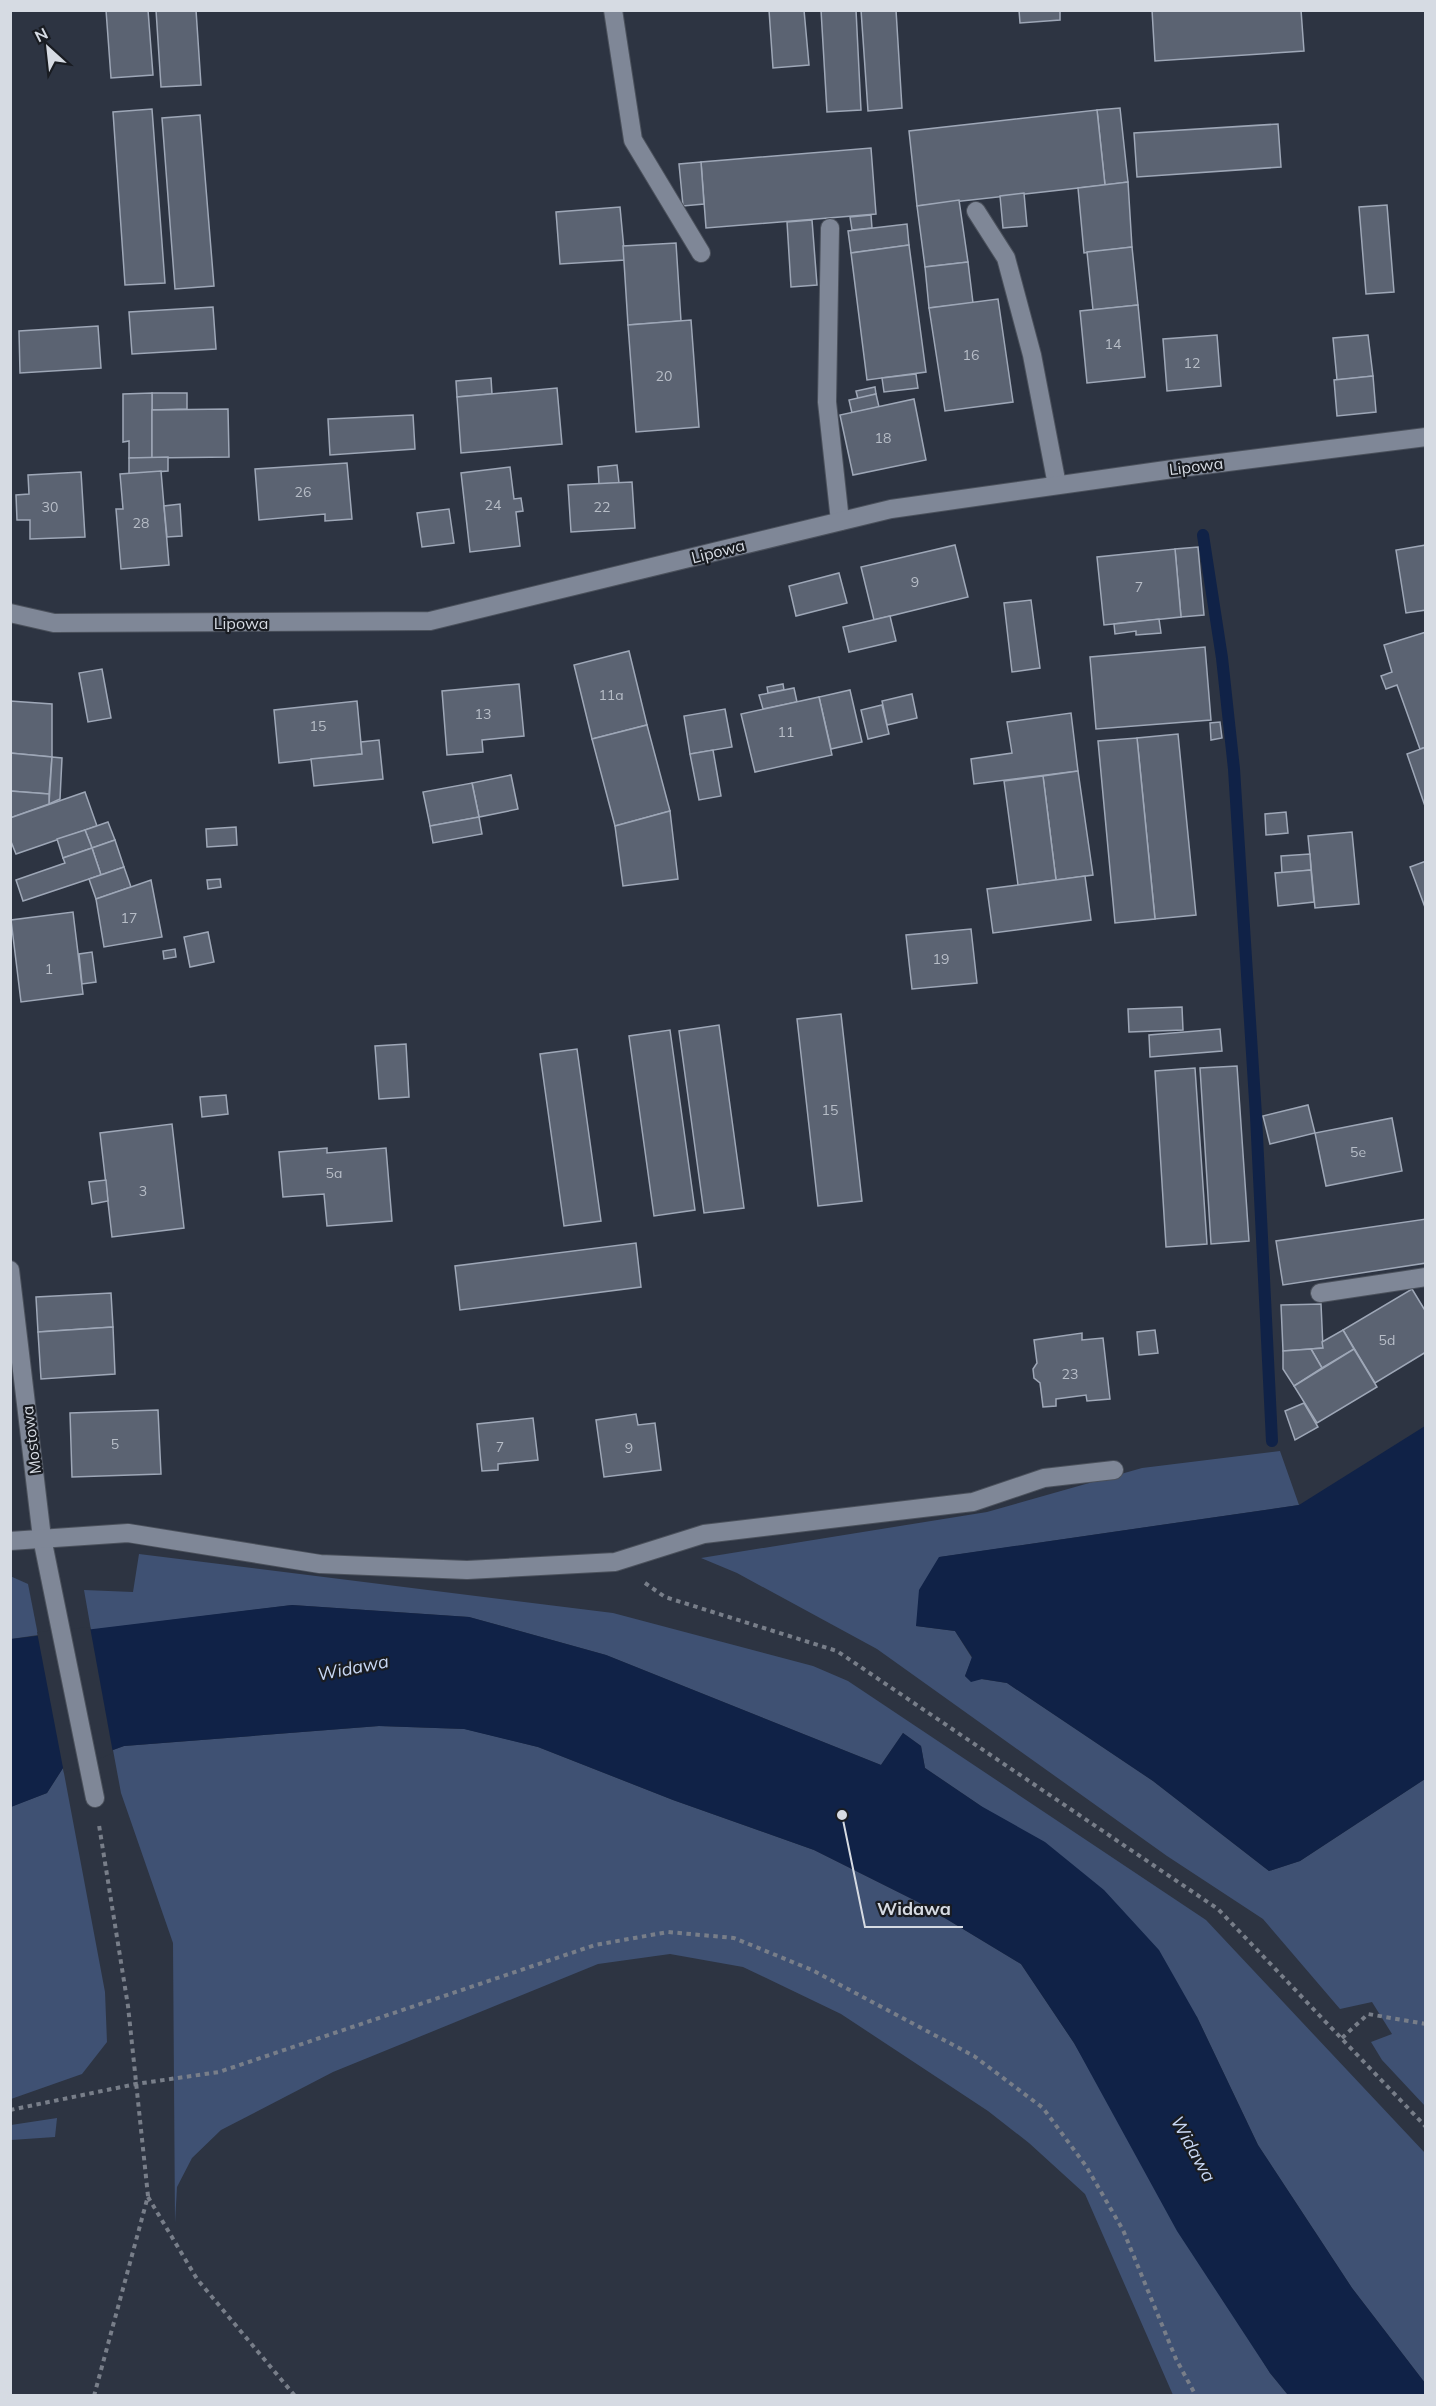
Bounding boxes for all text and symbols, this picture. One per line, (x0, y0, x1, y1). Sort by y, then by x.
north arrow (18, 18, 78, 78)
text: N (31, 23, 51, 46)
house number: 14 (1105, 335, 1122, 353)
house number: 16 (963, 346, 979, 364)
house number: 12 (1184, 354, 1200, 372)
house number: 20 (656, 367, 672, 385)
house number: 18 (875, 429, 891, 447)
street label: Lipowa (1168, 453, 1224, 479)
house number: 26 (295, 483, 311, 501)
house number: 24 (485, 496, 502, 514)
house number: 30 (42, 498, 58, 516)
house number: 22 (594, 498, 610, 516)
house number: 28 (133, 514, 149, 532)
street label: Lipowa (689, 535, 747, 567)
house number: 9 (911, 573, 919, 591)
house number: 7 (1135, 578, 1143, 596)
street label: Lipowa (214, 613, 268, 633)
house number: 11a (598, 686, 624, 704)
house number: 13 (475, 705, 491, 723)
house number: 15 (310, 717, 326, 735)
house number: 11 (778, 723, 794, 741)
house number: 17 (121, 909, 137, 927)
house number: 19 (933, 950, 949, 968)
house number: 1 (45, 960, 53, 978)
house number: 15 (822, 1101, 838, 1119)
house number: 5e (1350, 1143, 1366, 1161)
house number: 5a (326, 1164, 342, 1182)
house number: 3 (139, 1182, 147, 1200)
house number: 5d (1379, 1331, 1395, 1349)
house number: 23 (1062, 1365, 1078, 1383)
street label: Mostowa (17, 1405, 45, 1475)
house number: 5 (111, 1435, 119, 1453)
house number: 7 (496, 1438, 504, 1456)
house number: 9 (625, 1439, 633, 1457)
water label: Widawa (315, 1649, 391, 1686)
callout: Widawa (865, 1891, 963, 1927)
text: Widawa (877, 1897, 951, 1920)
water label: Widawa (1166, 2112, 1221, 2186)

